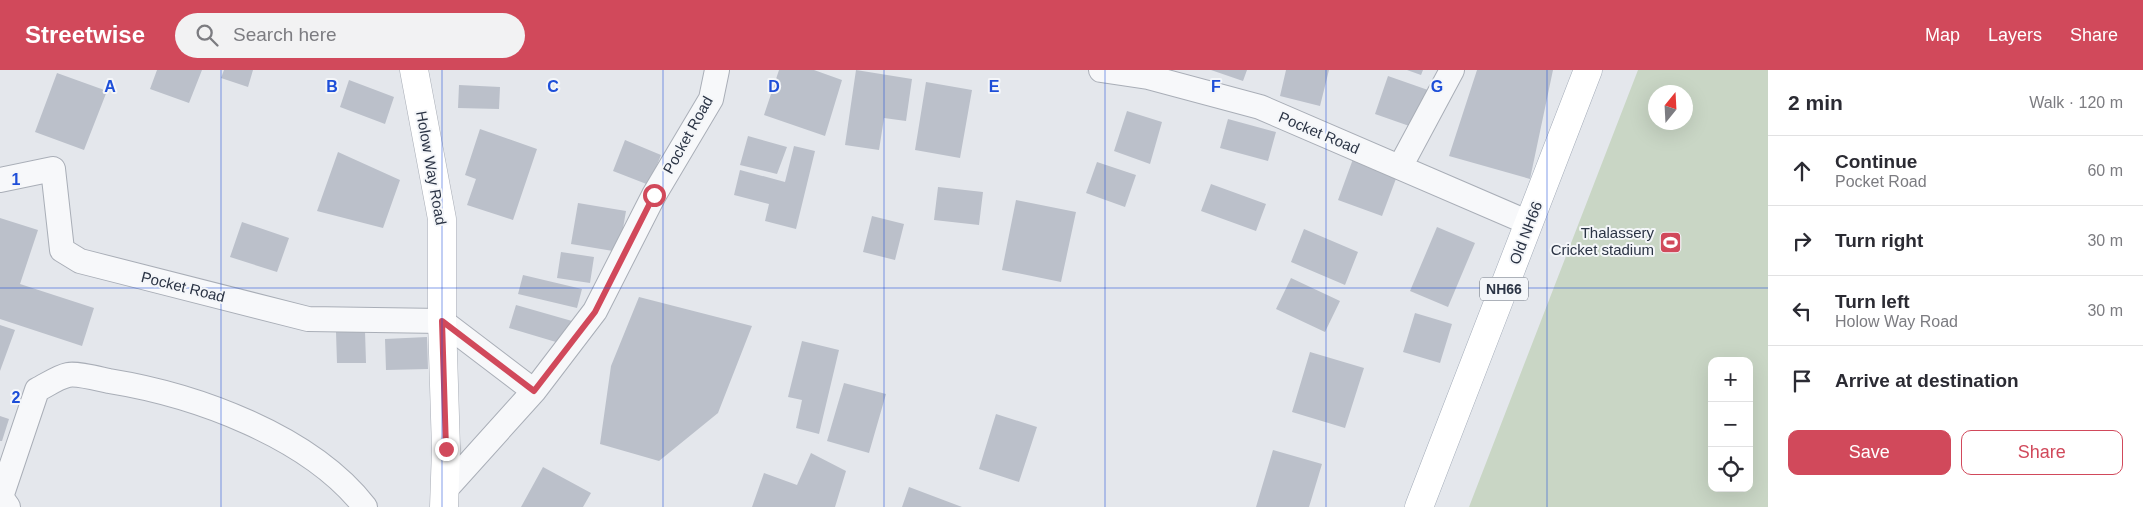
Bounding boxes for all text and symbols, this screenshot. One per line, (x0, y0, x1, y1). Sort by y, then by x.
search box (175, 13, 525, 58)
text: Streetwise (25, 21, 145, 48)
icon: search (193, 21, 221, 49)
text: Search here (233, 24, 337, 45)
text: Map (1925, 25, 1960, 45)
text: Layers (1988, 25, 2042, 45)
text: Share (2070, 25, 2118, 45)
text: A (104, 78, 116, 95)
text: B (326, 78, 338, 95)
text: C (547, 78, 559, 95)
text: D (768, 78, 780, 95)
text: E (989, 78, 1000, 95)
text: F (1211, 78, 1221, 95)
text: G (1431, 78, 1443, 95)
north arrow (1648, 85, 1693, 130)
text: 2 min (1788, 91, 1843, 114)
street label: Pocket Road (659, 93, 716, 176)
text: Walk · 120 m (2029, 94, 2123, 111)
street label: Pocket Road (1276, 108, 1362, 157)
street label: Holow Way Road (413, 110, 450, 226)
text: Continue (1835, 151, 1917, 172)
icon: ahead (1788, 157, 1816, 185)
text: 60 m (2087, 162, 2123, 179)
text: 1 (12, 171, 21, 188)
text: Pocket Road (1835, 173, 1927, 190)
route start (643, 184, 666, 207)
street label: Old NH66 (1506, 199, 1545, 267)
place label: Thalassery Cricket stadium (1551, 224, 1655, 258)
icon: right (1788, 227, 1816, 255)
sports icon: Thalassery Cricket stadium (1658, 230, 1682, 254)
text: Turn right (1835, 230, 1923, 251)
text: 30 m (2087, 232, 2123, 249)
street label: Pocket Road (139, 268, 227, 305)
road number: NH66 (1480, 278, 1528, 300)
text: Turn left (1835, 291, 1910, 312)
icon: left (1788, 297, 1816, 325)
text: 30 m (2087, 302, 2123, 319)
text: Holow Way Road (1835, 313, 1958, 330)
map controls (1708, 357, 1753, 492)
button: + (1708, 357, 1753, 402)
icon: arrive (1788, 367, 1816, 395)
text: Arrive at destination (1835, 370, 2019, 391)
text: 2 (12, 389, 21, 406)
button: − (1708, 402, 1753, 447)
button: Save (1788, 430, 1951, 475)
button: Share (1961, 430, 2123, 475)
route end (435, 438, 458, 461)
button: locate (1708, 447, 1753, 492)

